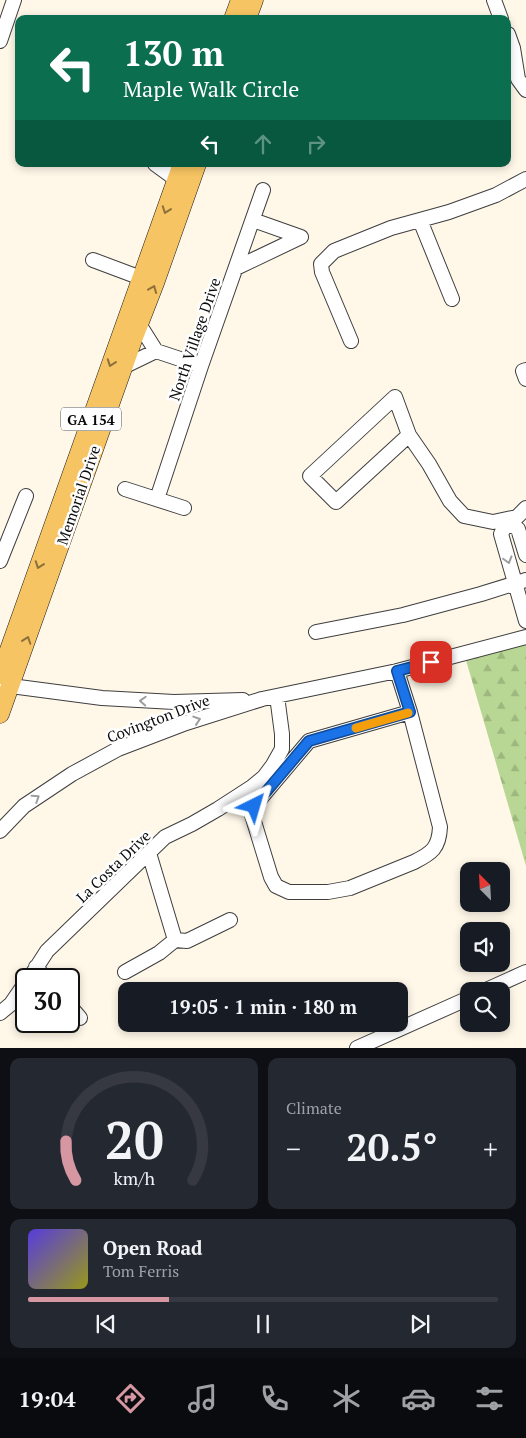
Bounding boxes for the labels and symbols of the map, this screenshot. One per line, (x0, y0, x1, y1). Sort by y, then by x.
one-way arrow (162, 205, 172, 213)
street label: North Village Drive (164, 275, 224, 403)
one-way arrow (146, 285, 157, 294)
one-way arrow (107, 358, 117, 366)
road number: GA 154 (61, 408, 121, 430)
street label: Memorial Drive (52, 443, 104, 547)
one-way arrow (503, 555, 513, 563)
one-way arrow (35, 560, 45, 569)
one-way arrow (21, 637, 31, 645)
pin (410, 641, 452, 683)
street label: Covington Drive (104, 689, 212, 747)
one-way arrow (139, 695, 147, 706)
one-way arrow (192, 716, 201, 726)
position arrow (227, 779, 279, 831)
one-way arrow (30, 795, 39, 804)
street label: La Costa Drive (71, 825, 155, 907)
north arrow (460, 862, 510, 912)
speed limit sign: 30 (15, 968, 80, 1033)

